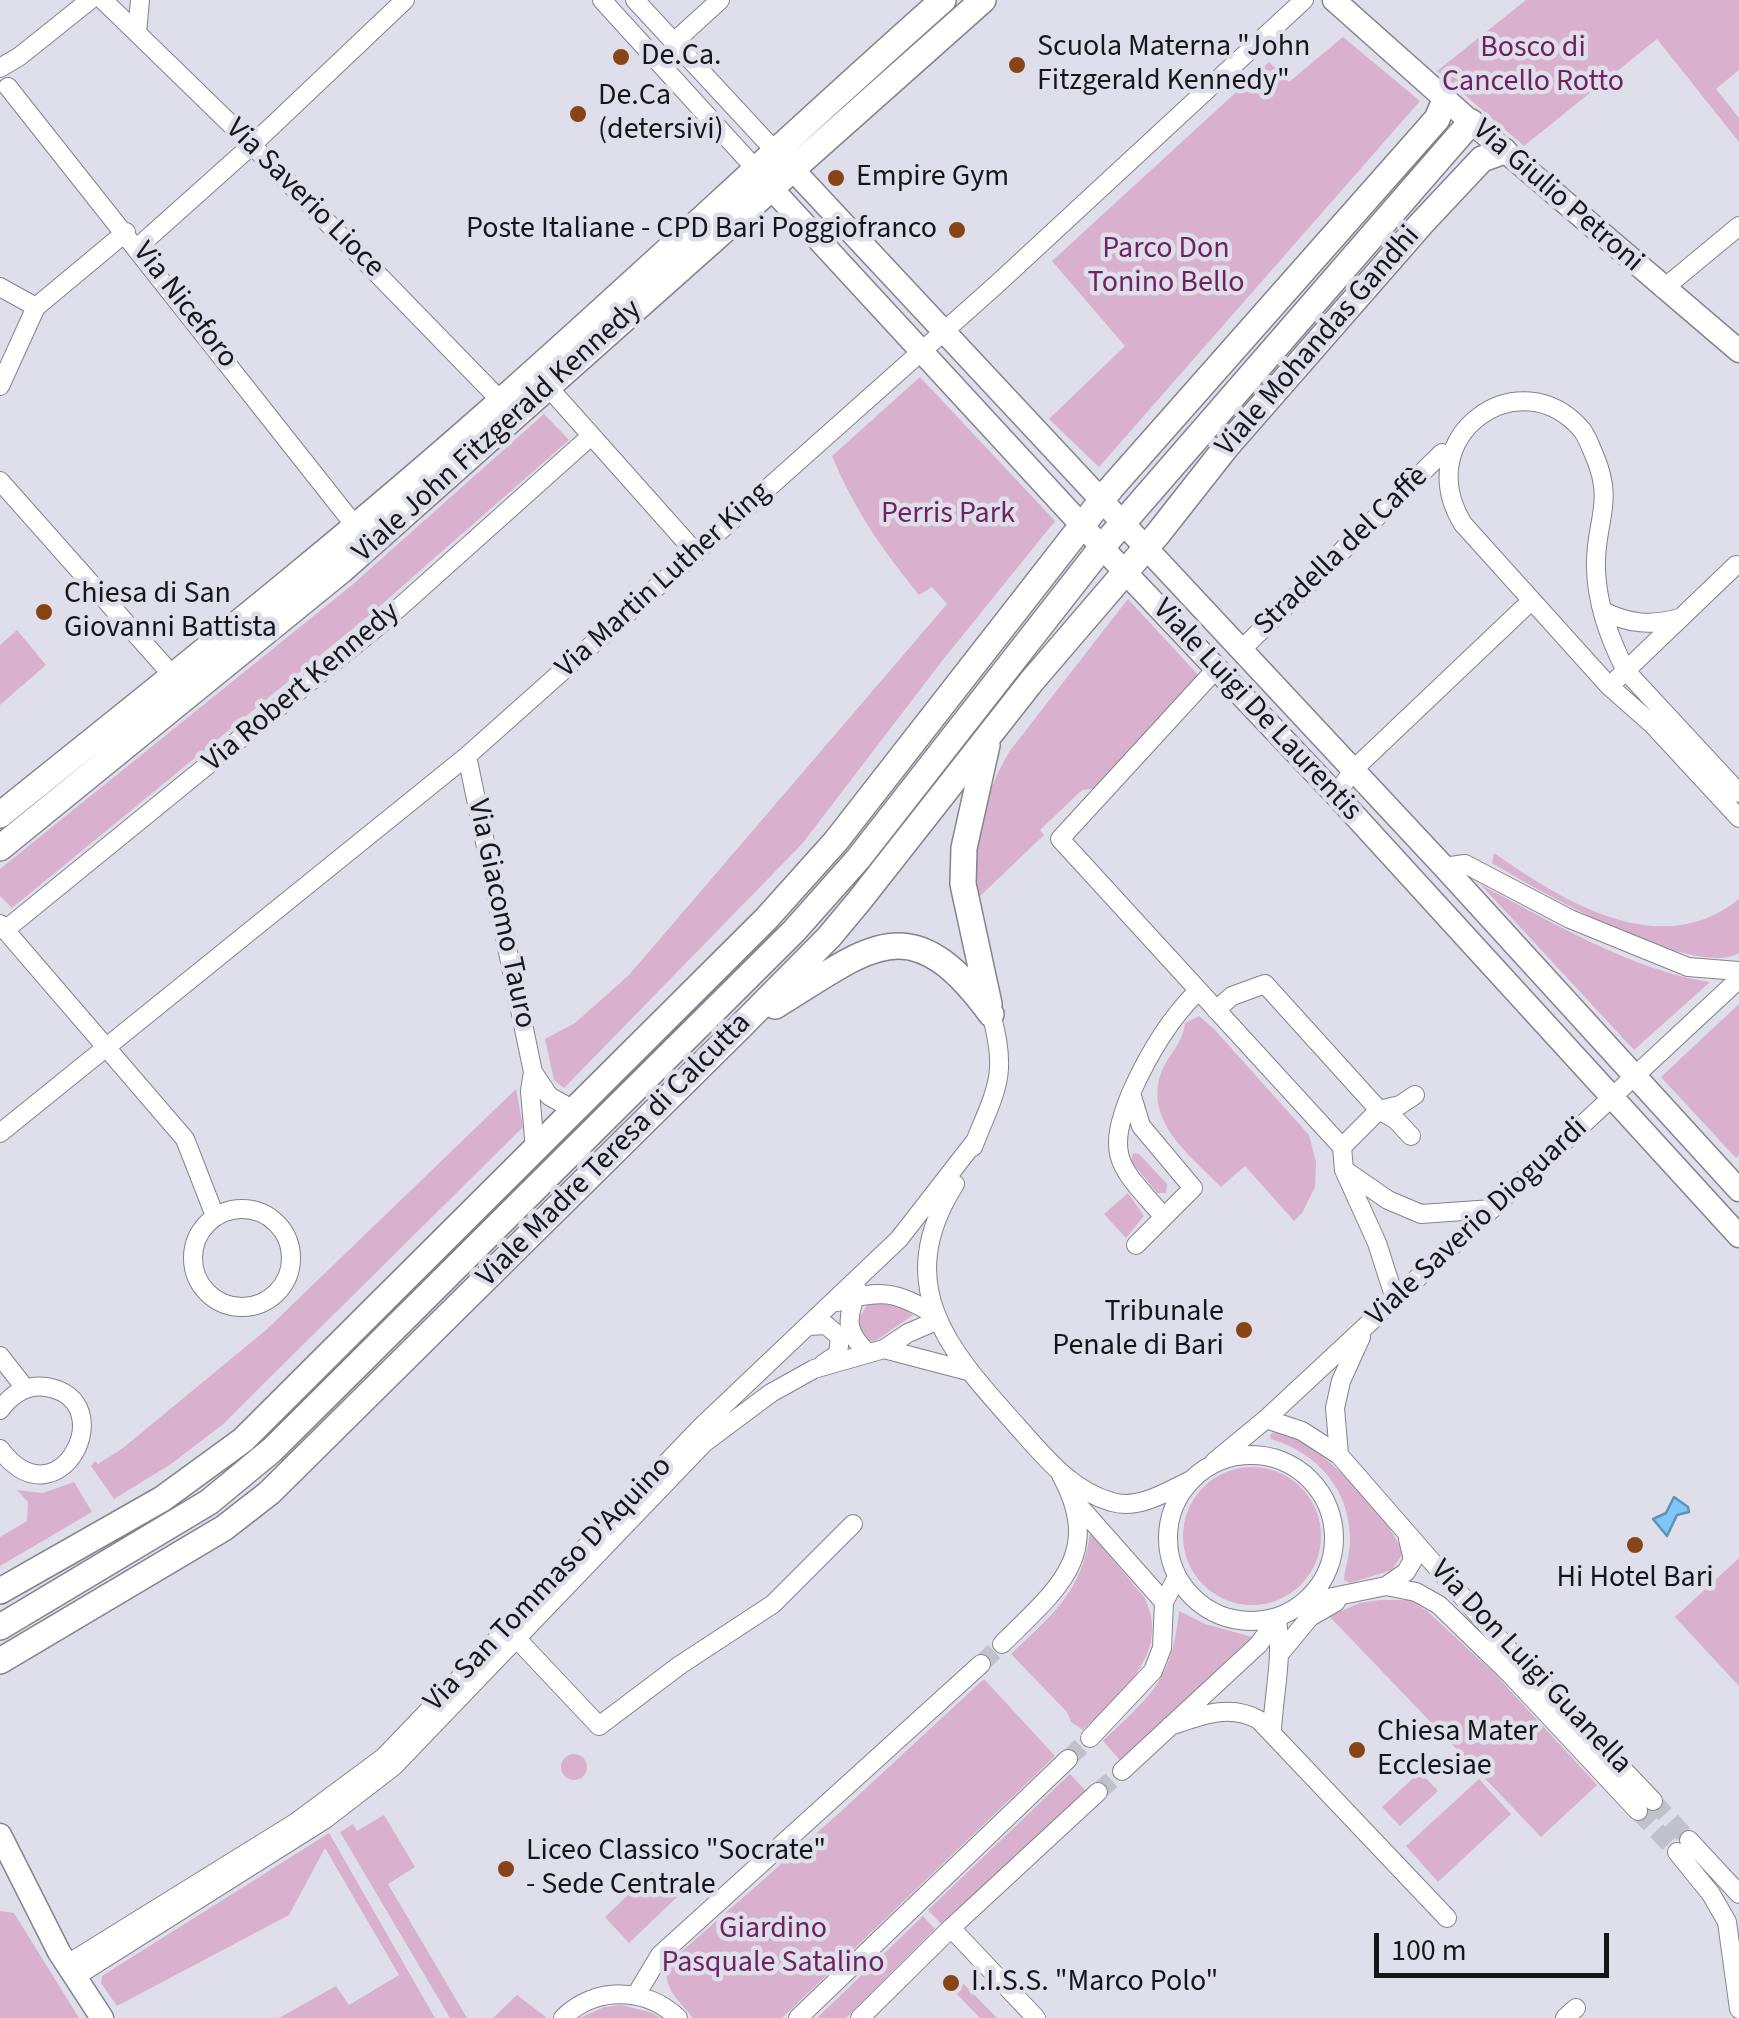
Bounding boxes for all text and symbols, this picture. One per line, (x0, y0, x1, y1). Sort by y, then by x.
place label: Scuola Materna "John Fitzgerald Kennedy" (1037, 30, 1310, 100)
park label: Bosco di Cancello Rotto (1442, 31, 1624, 102)
place label: De.Ca. (641, 39, 722, 75)
marker: De.Ca. (610, 46, 632, 68)
marker: Scuola Materna "John Fitzgerald Kennedy" (1006, 54, 1028, 76)
place label: De.Ca (detersivi) (598, 79, 724, 150)
marker: De.Ca (detersivi) (567, 103, 589, 125)
street label: Via Saverio Lioce (217, 112, 391, 286)
street label: Via Giulio Petroni (1464, 113, 1650, 281)
place label: Empire Gym (856, 160, 1009, 196)
marker: Empire Gym (825, 167, 847, 189)
place label: Poste Italiane - CPD Bari Poggiofranco (466, 212, 937, 248)
marker: Poste Italiane - CPD Bari Poggiofranco (946, 219, 968, 241)
street label: Viale Mohandas Gandhi (1209, 220, 1429, 464)
park label: Parco Don Tonino Bello (1088, 232, 1244, 302)
street label: Via Niceforo (124, 236, 244, 376)
street label: Viale John Fitzgerald Kennedy (346, 293, 650, 571)
street label: Stradella del Caffè (1248, 460, 1436, 644)
street label: Via Martin Luther King (549, 475, 779, 687)
park label: Perris Park (881, 497, 1015, 533)
place label: Chiesa di San Giovanni Battista (64, 577, 277, 648)
street label: Viale Luigi De Laurentis (1144, 593, 1368, 829)
street label: Via Robert Kennedy (196, 595, 408, 781)
marker: Chiesa di San Giovanni Battista (33, 601, 55, 623)
street label: Via Giacomo Tauro (458, 796, 542, 1032)
street label: Viale Madre Teresa di Calcutta (470, 1006, 760, 1296)
street label: Viale Saverio Dioguardi (1360, 1111, 1596, 1335)
place label: Tribunale Penale di Bari (1052, 1295, 1224, 1366)
marker: Tribunale Penale di Bari (1233, 1319, 1255, 1341)
street label: Via San Tommaso D'Aquino (418, 1450, 680, 1720)
marker: Hi Hotel Bari (1624, 1534, 1646, 1556)
street label: Via Don Luigi Guanella (1422, 1554, 1638, 1782)
place label: Hi Hotel Bari (1556, 1561, 1714, 1597)
place label: Chiesa Mater Ecclesiae (1377, 1715, 1538, 1786)
marker: Chiesa Mater Ecclesiae (1346, 1739, 1368, 1761)
place label: Liceo Classico "Socrate" - Sede Centrale (526, 1834, 826, 1904)
marker: Liceo Classico "Socrate" - Sede Centrale (495, 1858, 517, 1880)
park label: Giardino Pasquale Satalino (661, 1912, 885, 1982)
scale bar (1379, 1913, 1614, 1975)
text: 100 m (1391, 1929, 1467, 1972)
place label: I.I.S.S. "Marco Polo" (971, 1965, 1218, 2001)
marker: I.I.S.S. "Marco Polo" (940, 1972, 962, 1994)

